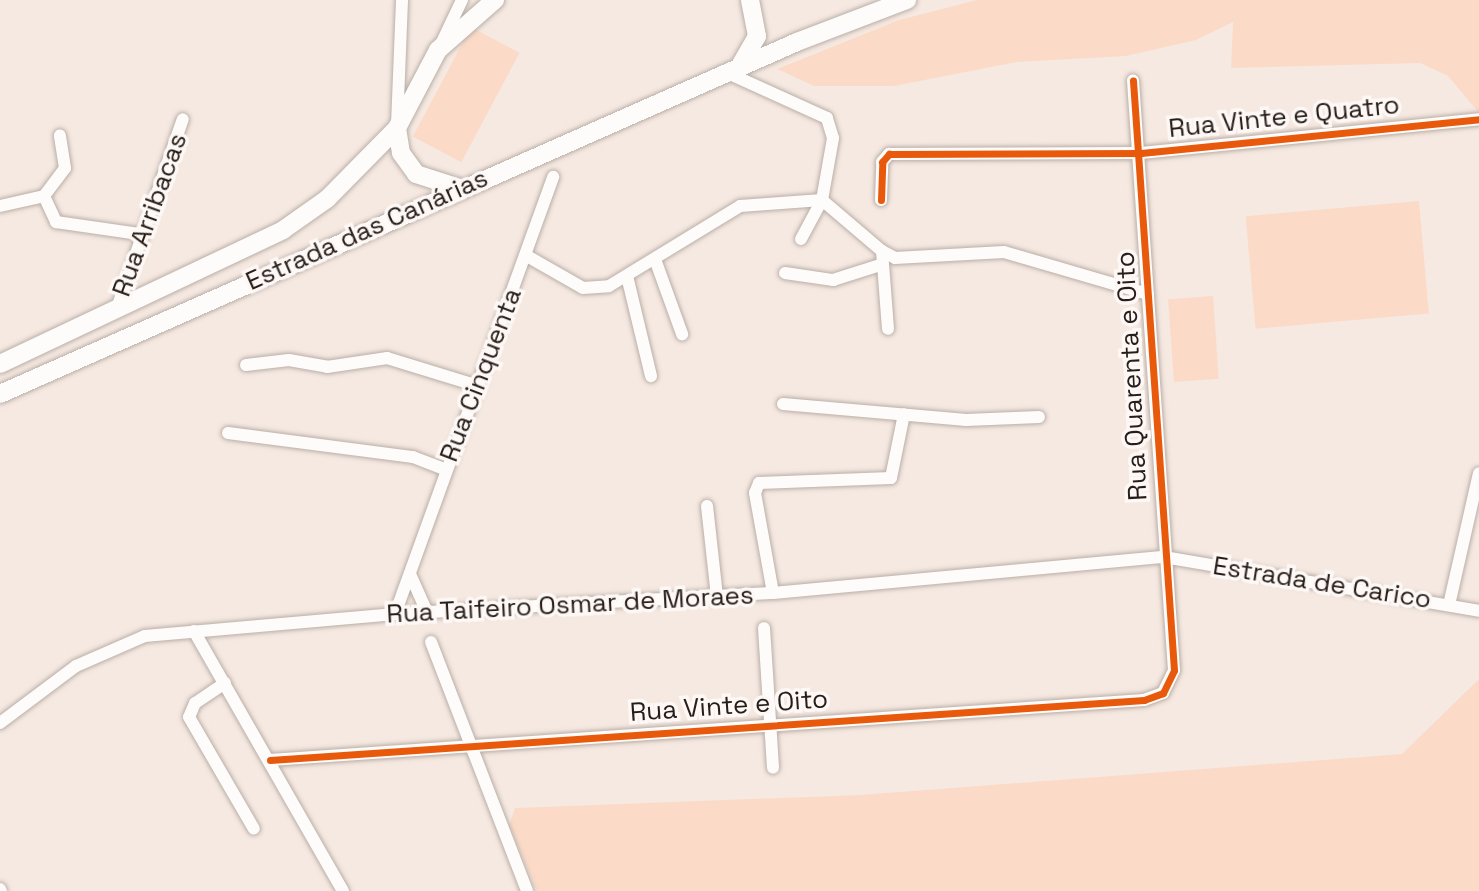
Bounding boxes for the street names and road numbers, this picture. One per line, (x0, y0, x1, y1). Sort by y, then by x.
street label: Rua Vinte e Quatro (1167, 89, 1401, 145)
street label: Rua Arribacas (106, 129, 194, 301)
street label: Estrada das Canárias (241, 163, 493, 297)
street label: Rua Quarenta e Oito (1110, 251, 1154, 501)
street label: Rua Cinquenta (434, 284, 528, 466)
street label: Estrada de Carico (1211, 550, 1433, 616)
street label: Rua Taifeiro Osmar de Moraes (385, 580, 755, 630)
street label: Rua Vinte e Oito (629, 683, 829, 729)

